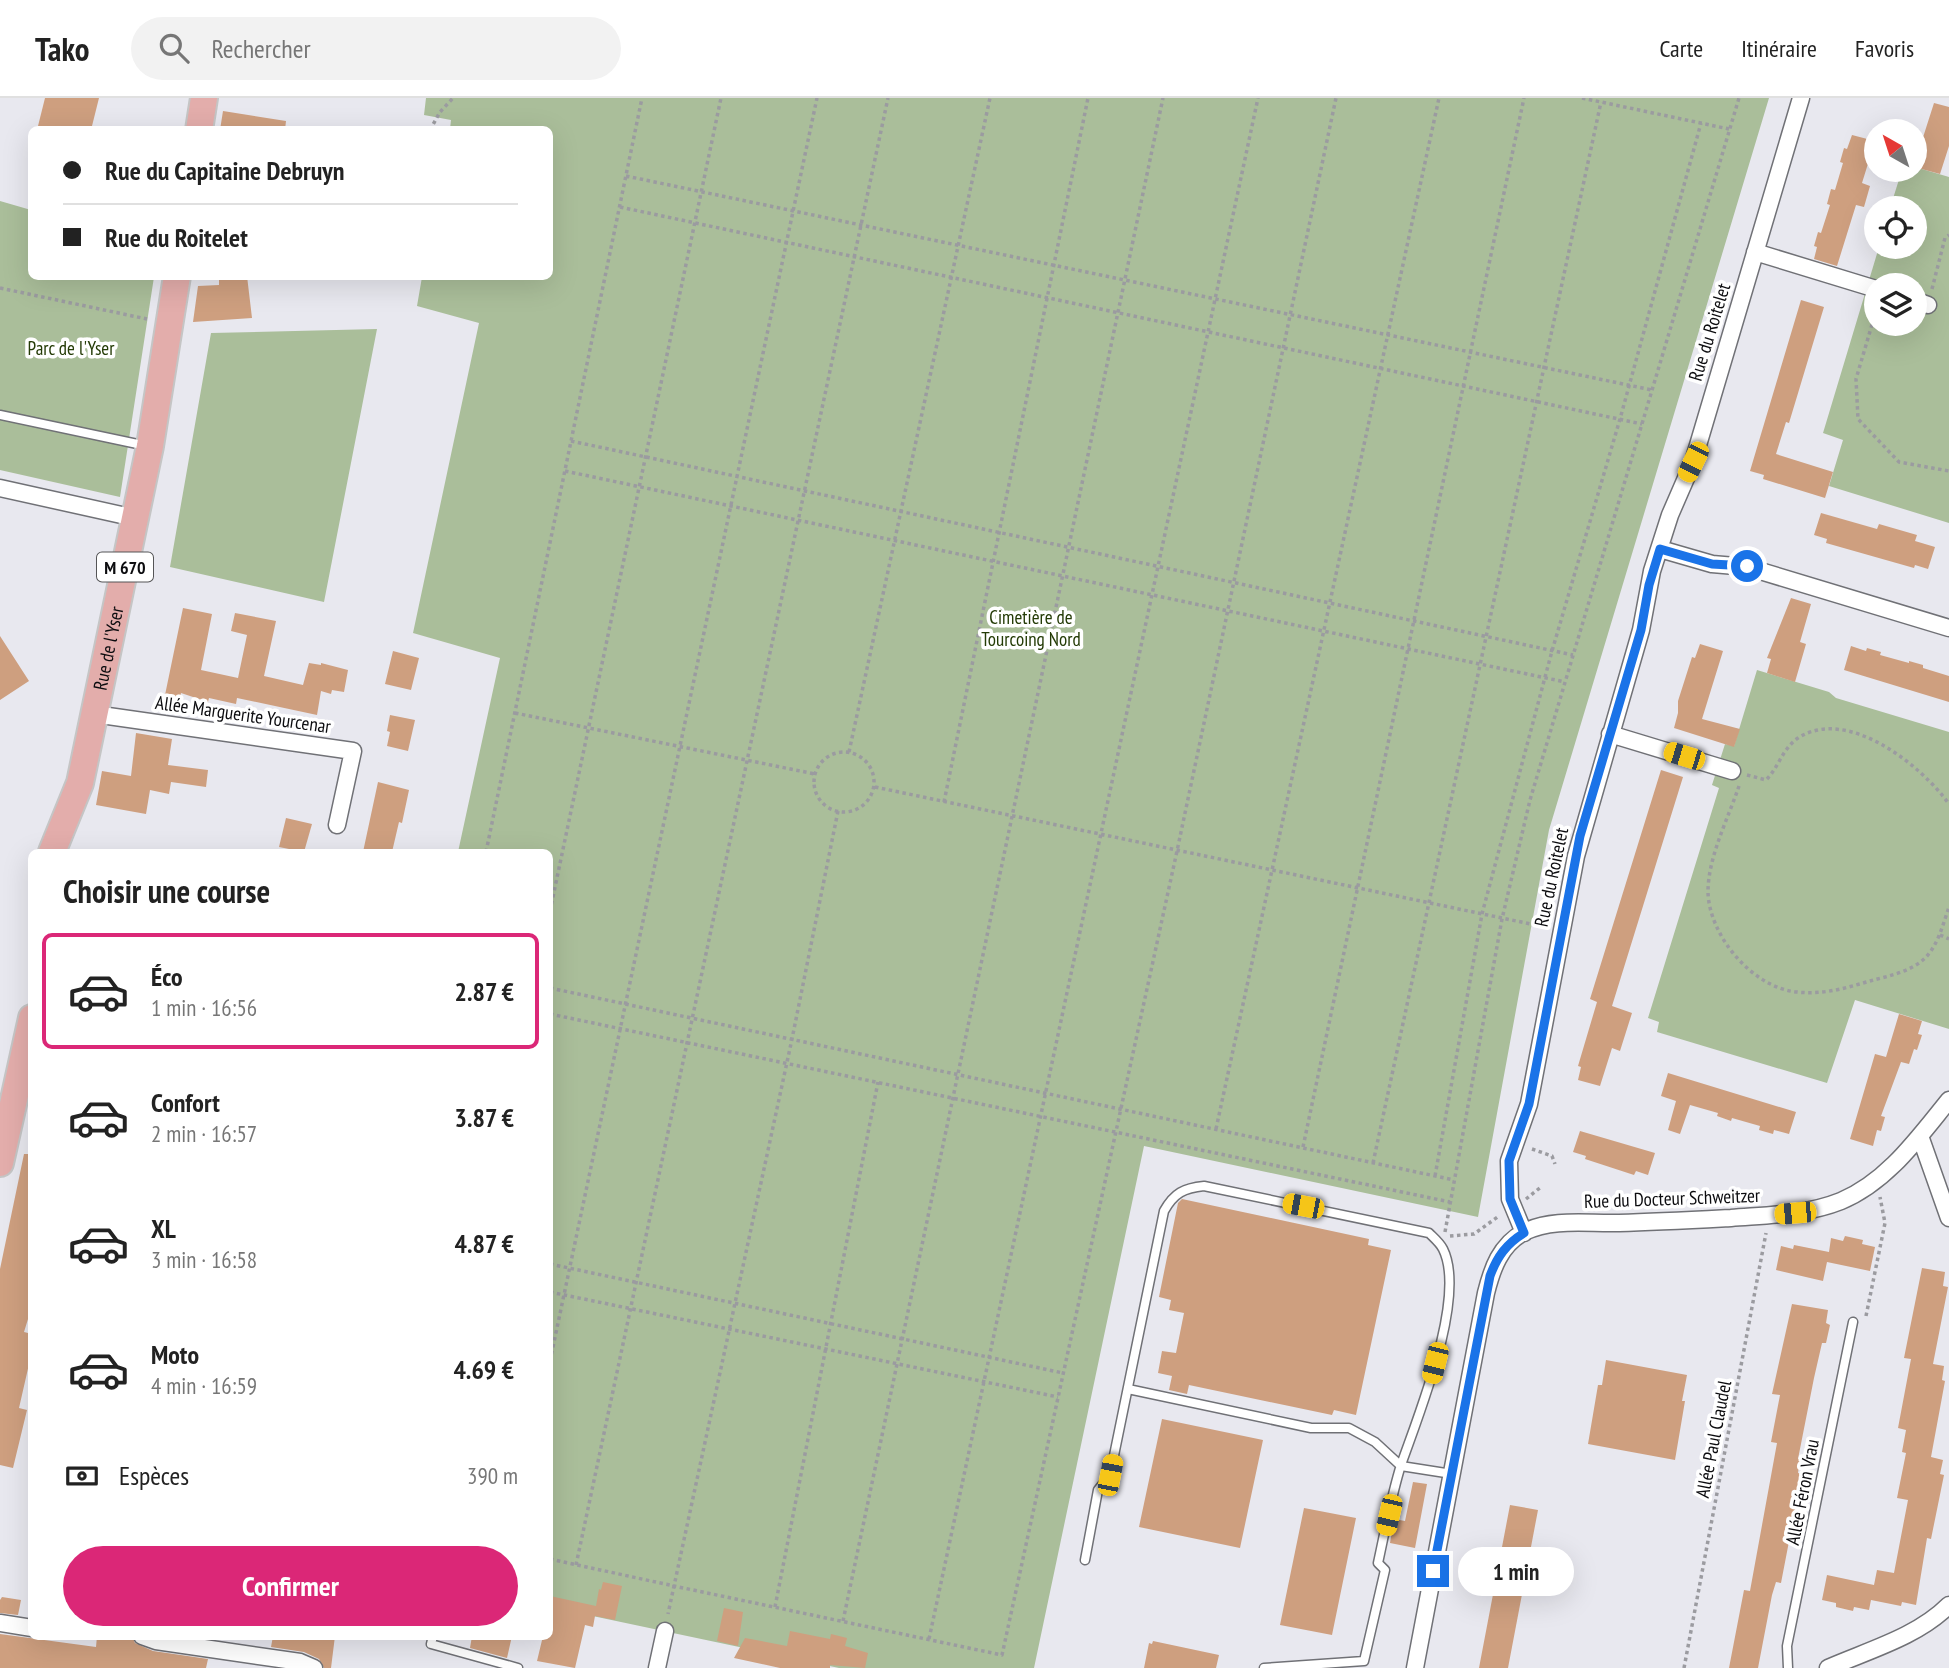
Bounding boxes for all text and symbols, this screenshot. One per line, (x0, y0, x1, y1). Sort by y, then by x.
search box (131, 17, 621, 80)
text: Tako (35, 27, 89, 70)
icon: search (155, 29, 193, 67)
text: Rechercher (211, 32, 311, 65)
text: Carte (1659, 33, 1703, 64)
text: Itinéraire (1741, 33, 1817, 64)
text: Favoris (1855, 33, 1914, 64)
north arrow (1864, 119, 1927, 182)
map controls (1864, 119, 1927, 336)
text: Rue du Capitaine Debruyn (105, 154, 344, 187)
button: locate (1864, 196, 1927, 259)
text: Rue du Roitelet (105, 221, 248, 254)
button: layers (1864, 273, 1927, 336)
street label: Rue du Roitelet (1683, 280, 1735, 384)
park label: Parc de l'Yser (28, 336, 115, 360)
car (1675, 439, 1712, 485)
route start (1731, 550, 1763, 582)
road number: M 670 (97, 552, 153, 582)
street label: Rue de l'Yser (88, 604, 129, 692)
park label: Cimetière de Tourcoing Nord (981, 605, 1081, 651)
street label: Allée Marguerite Yourcenar (154, 690, 333, 738)
car (1661, 740, 1708, 772)
street label: Rue du Roitelet (1529, 824, 1573, 929)
text: Choisir une course (63, 870, 270, 912)
icon: car (67, 960, 130, 1023)
text: Éco (151, 960, 183, 993)
text: 2.87 € (455, 975, 514, 1008)
text: 1 min · 16:56 (151, 993, 257, 1022)
icon: car (67, 1086, 130, 1149)
text: Confort (151, 1086, 220, 1119)
text: 3.87 € (455, 1101, 514, 1134)
text: 2 min · 16:57 (151, 1119, 257, 1148)
street label: Rue du Docteur Schweitzer (1584, 1183, 1761, 1213)
car (1281, 1192, 1326, 1220)
car (1774, 1201, 1817, 1225)
icon: car (67, 1212, 130, 1275)
text: XL (151, 1212, 176, 1245)
text: 4.87 € (455, 1227, 514, 1260)
text: 3 min · 16:58 (151, 1245, 257, 1274)
icon: car (67, 1338, 130, 1401)
text: Moto (151, 1338, 199, 1371)
car (1420, 1340, 1451, 1386)
text: 4.69 € (453, 1353, 514, 1386)
text: 4 min · 16:59 (151, 1371, 257, 1400)
street label: Allée Paul Claudel (1690, 1378, 1736, 1500)
street label: Allée Féron Vrau (1780, 1437, 1824, 1547)
car (1096, 1452, 1125, 1498)
icon: cash (63, 1457, 101, 1495)
text: Espèces (119, 1459, 189, 1492)
text: 390 m (467, 1461, 518, 1490)
car (1375, 1492, 1404, 1538)
button: Confirmer (63, 1546, 518, 1626)
callout: 1 min (1458, 1546, 1573, 1596)
route end (1417, 1555, 1449, 1587)
text: 1 min (1493, 1557, 1539, 1586)

